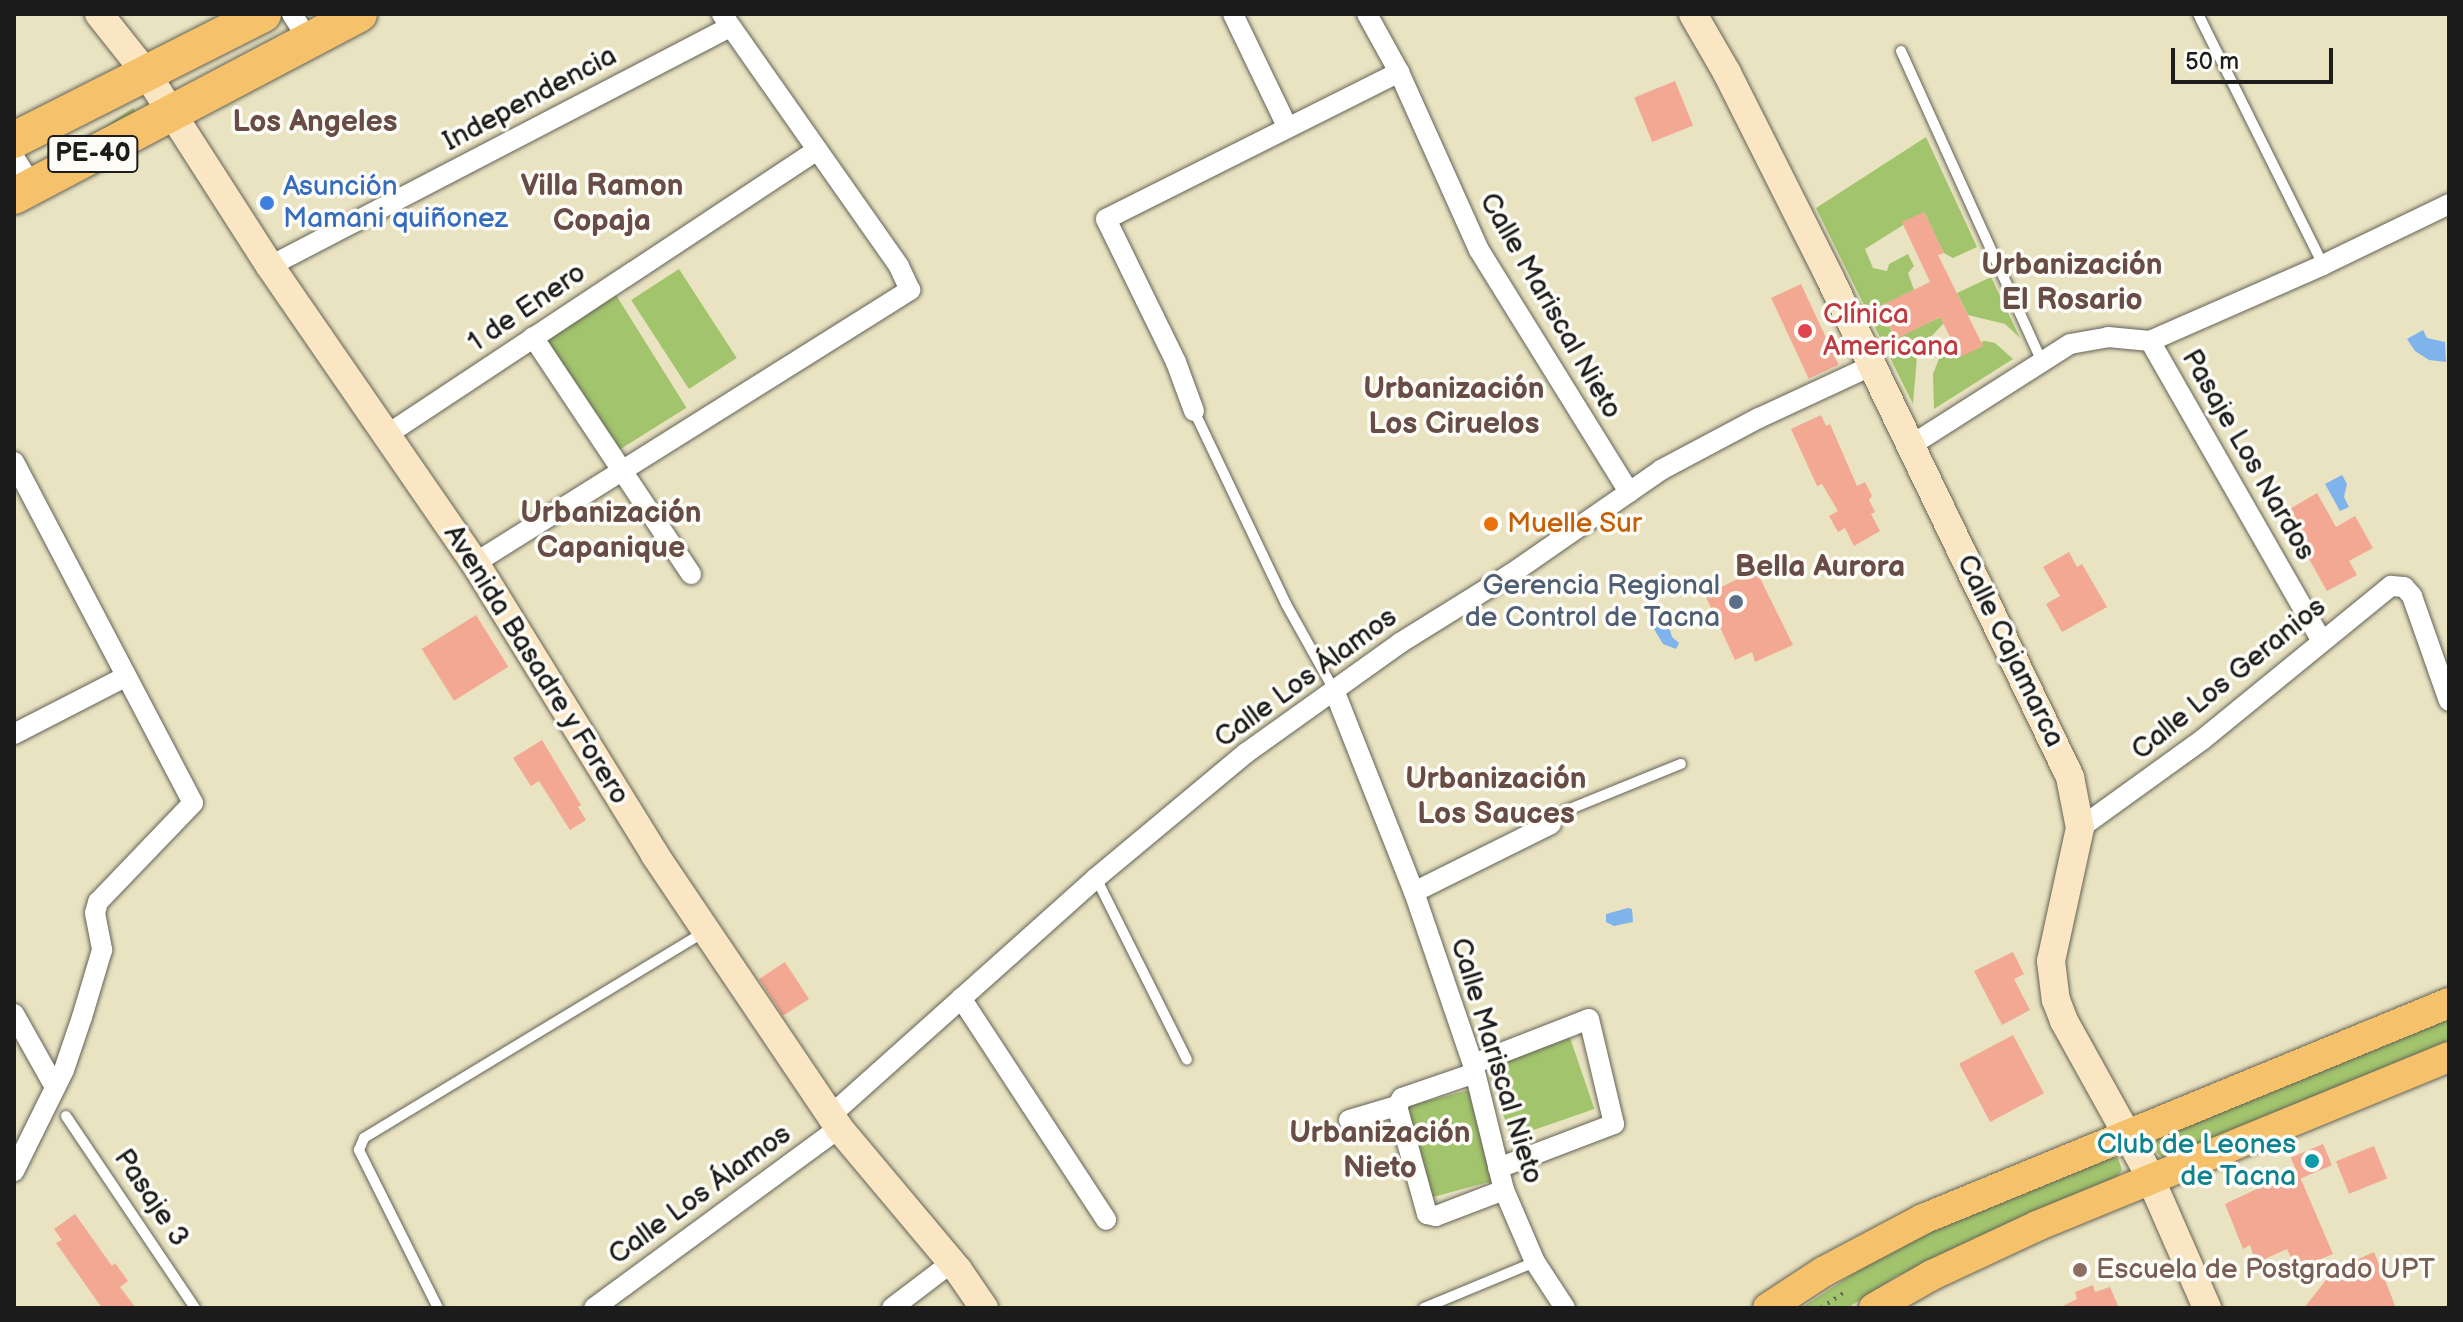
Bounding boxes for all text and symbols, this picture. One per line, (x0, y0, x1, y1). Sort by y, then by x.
scale bar (2175, 32, 2337, 82)
street label: Independencia (438, 39, 622, 159)
text: 50 m (2185, 47, 2239, 76)
district label: Los Angeles (232, 104, 398, 140)
road number: PE-40 (47, 132, 139, 176)
district label: Villa Ramon Copaja (520, 168, 684, 238)
place label: Asunción Mamani quiñonez (283, 170, 508, 236)
street label: Calle Mariscal Nieto (1472, 187, 1628, 425)
marker: Asunción Mamani quiñonez (258, 194, 276, 212)
district label: Urbanización El Rosario (1981, 247, 2163, 318)
street label: 1 de Enero (462, 256, 592, 360)
place label: Clínica Americana (1823, 298, 1959, 364)
marker: Clínica Americana (1794, 320, 1816, 342)
street label: Pasaje Los Nardos (2174, 344, 2322, 566)
district label: Urbanización Los Ciruelos (1363, 371, 1545, 442)
district label: Urbanización Capanique (520, 495, 702, 566)
place label: Muelle Sur (1507, 507, 1642, 541)
marker: Muelle Sur (1482, 515, 1500, 533)
street label: Avenida Basadre y Forero (435, 518, 637, 812)
district label: Bella Aurora (1735, 549, 1905, 585)
street label: Calle Cajamarca (1949, 549, 2071, 753)
place label: Gerencia Regional de Control de Tacna (1464, 569, 1720, 635)
street label: Calle Los Geranios (2125, 590, 2333, 768)
marker: Gerencia Regional de Control de Tacna (1727, 593, 1745, 611)
street label: Calle Los Álamos (1208, 601, 1404, 755)
district label: Urbanización Los Sauces (1405, 761, 1587, 832)
street label: Calle Mariscal Nieto (1443, 934, 1549, 1188)
district label: Urbanización Nieto (1289, 1115, 1471, 1186)
street label: Calle Los Álamos (602, 1118, 798, 1272)
place label: Club de Leones de Tacna (2097, 1128, 2296, 1194)
street label: Pasaje 3 (106, 1143, 196, 1253)
marker: Club de Leones de Tacna (2303, 1152, 2321, 1170)
place label: Escuela de Postgrado UPT (2096, 1253, 2435, 1287)
marker: Escuela de Postgrado UPT (2071, 1261, 2089, 1279)

